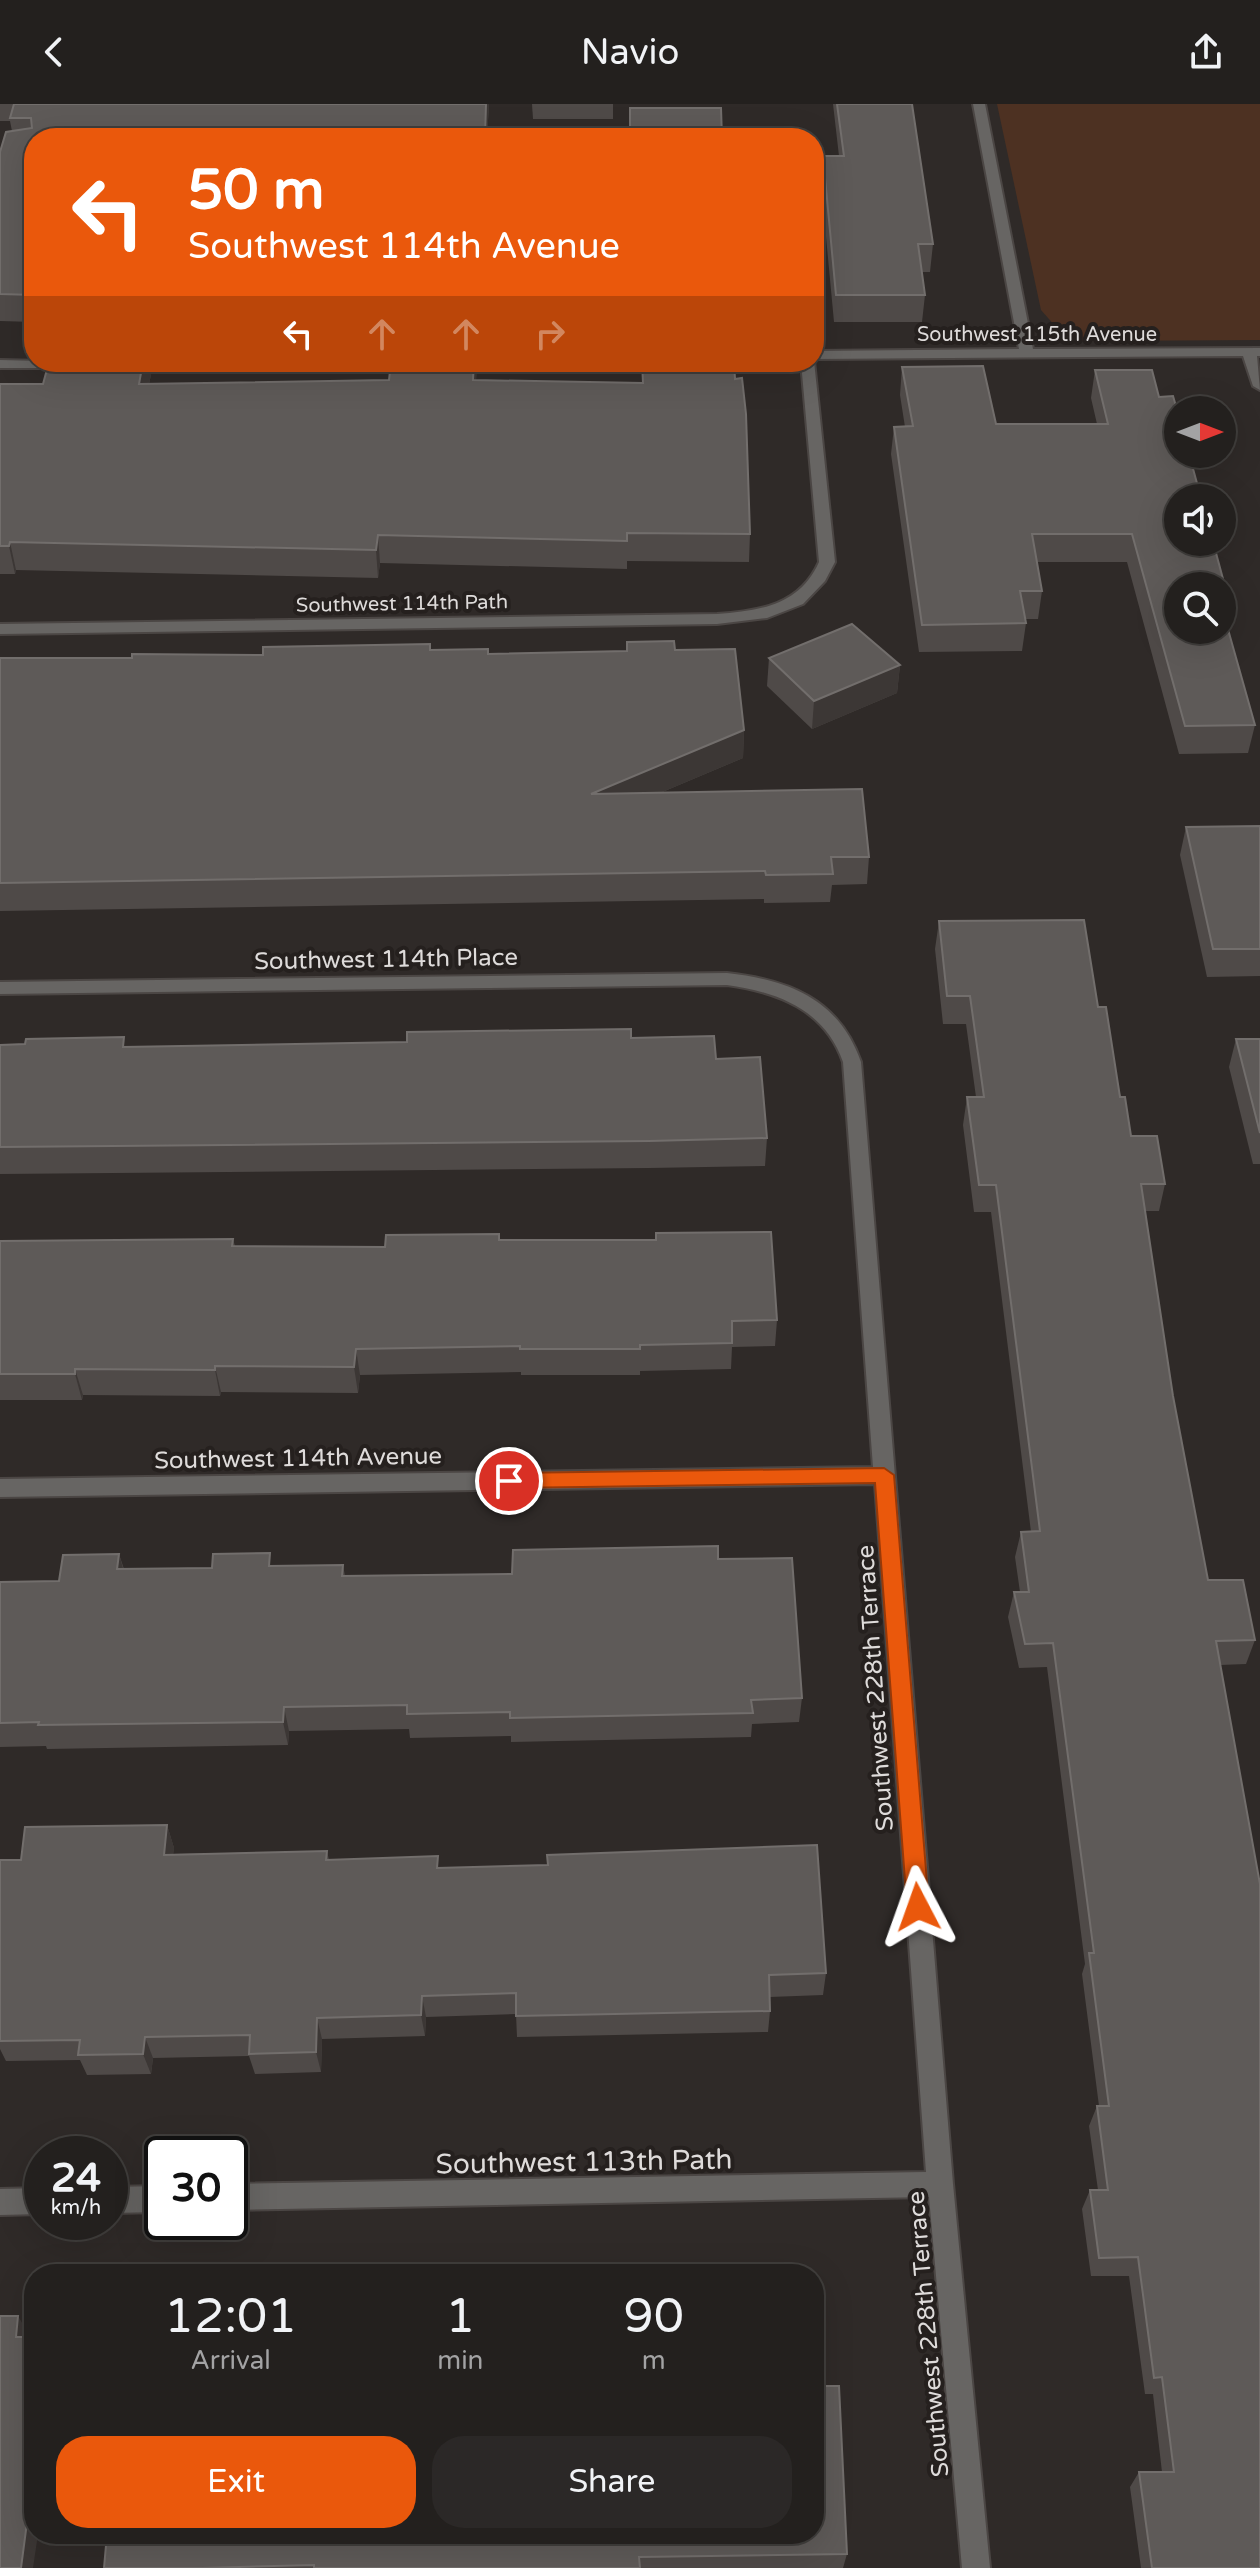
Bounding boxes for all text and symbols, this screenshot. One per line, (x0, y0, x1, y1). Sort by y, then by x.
icon: back (32, 30, 76, 74)
icon: share (1184, 30, 1228, 74)
text: Navio (581, 31, 679, 74)
text: 50 m (188, 157, 324, 224)
icon: left (56, 160, 160, 264)
text: Southwest 114th Avenue (188, 225, 620, 268)
icon: left (276, 312, 320, 356)
icon: ahead (360, 312, 404, 356)
icon: ahead (444, 312, 488, 356)
icon: right (528, 312, 572, 356)
street label: Southwest 115th Avenue (917, 323, 1157, 347)
north arrow (1164, 396, 1236, 468)
map controls (1164, 396, 1236, 644)
button: sound (1164, 484, 1236, 556)
button: search (1164, 572, 1236, 644)
street label: Southwest 114th Path (296, 590, 508, 618)
street label: Southwest 114th Place (254, 943, 518, 976)
street label: Southwest 114th Avenue (154, 1441, 442, 1476)
pin (475, 1447, 543, 1515)
icon: arrive (487, 1459, 531, 1503)
street label: Southwest 228th Terrace (851, 1544, 900, 1832)
position arrow (876, 1865, 960, 1949)
speed limit sign: 30 (144, 2136, 248, 2240)
street label: Southwest 113th Path (435, 2142, 733, 2182)
text: 24 (51, 2154, 101, 2202)
street label: Southwest 228th Terrace (902, 2190, 955, 2478)
text: km/h (51, 2196, 101, 2220)
text: 12:01 (164, 2288, 297, 2346)
text: 1 (445, 2288, 475, 2346)
text: 90 (624, 2288, 684, 2346)
text: Arrival (190, 2345, 271, 2376)
text: min (437, 2345, 483, 2376)
text: m (642, 2345, 666, 2376)
button: Exit (56, 2436, 416, 2528)
button: Share (432, 2436, 792, 2528)

